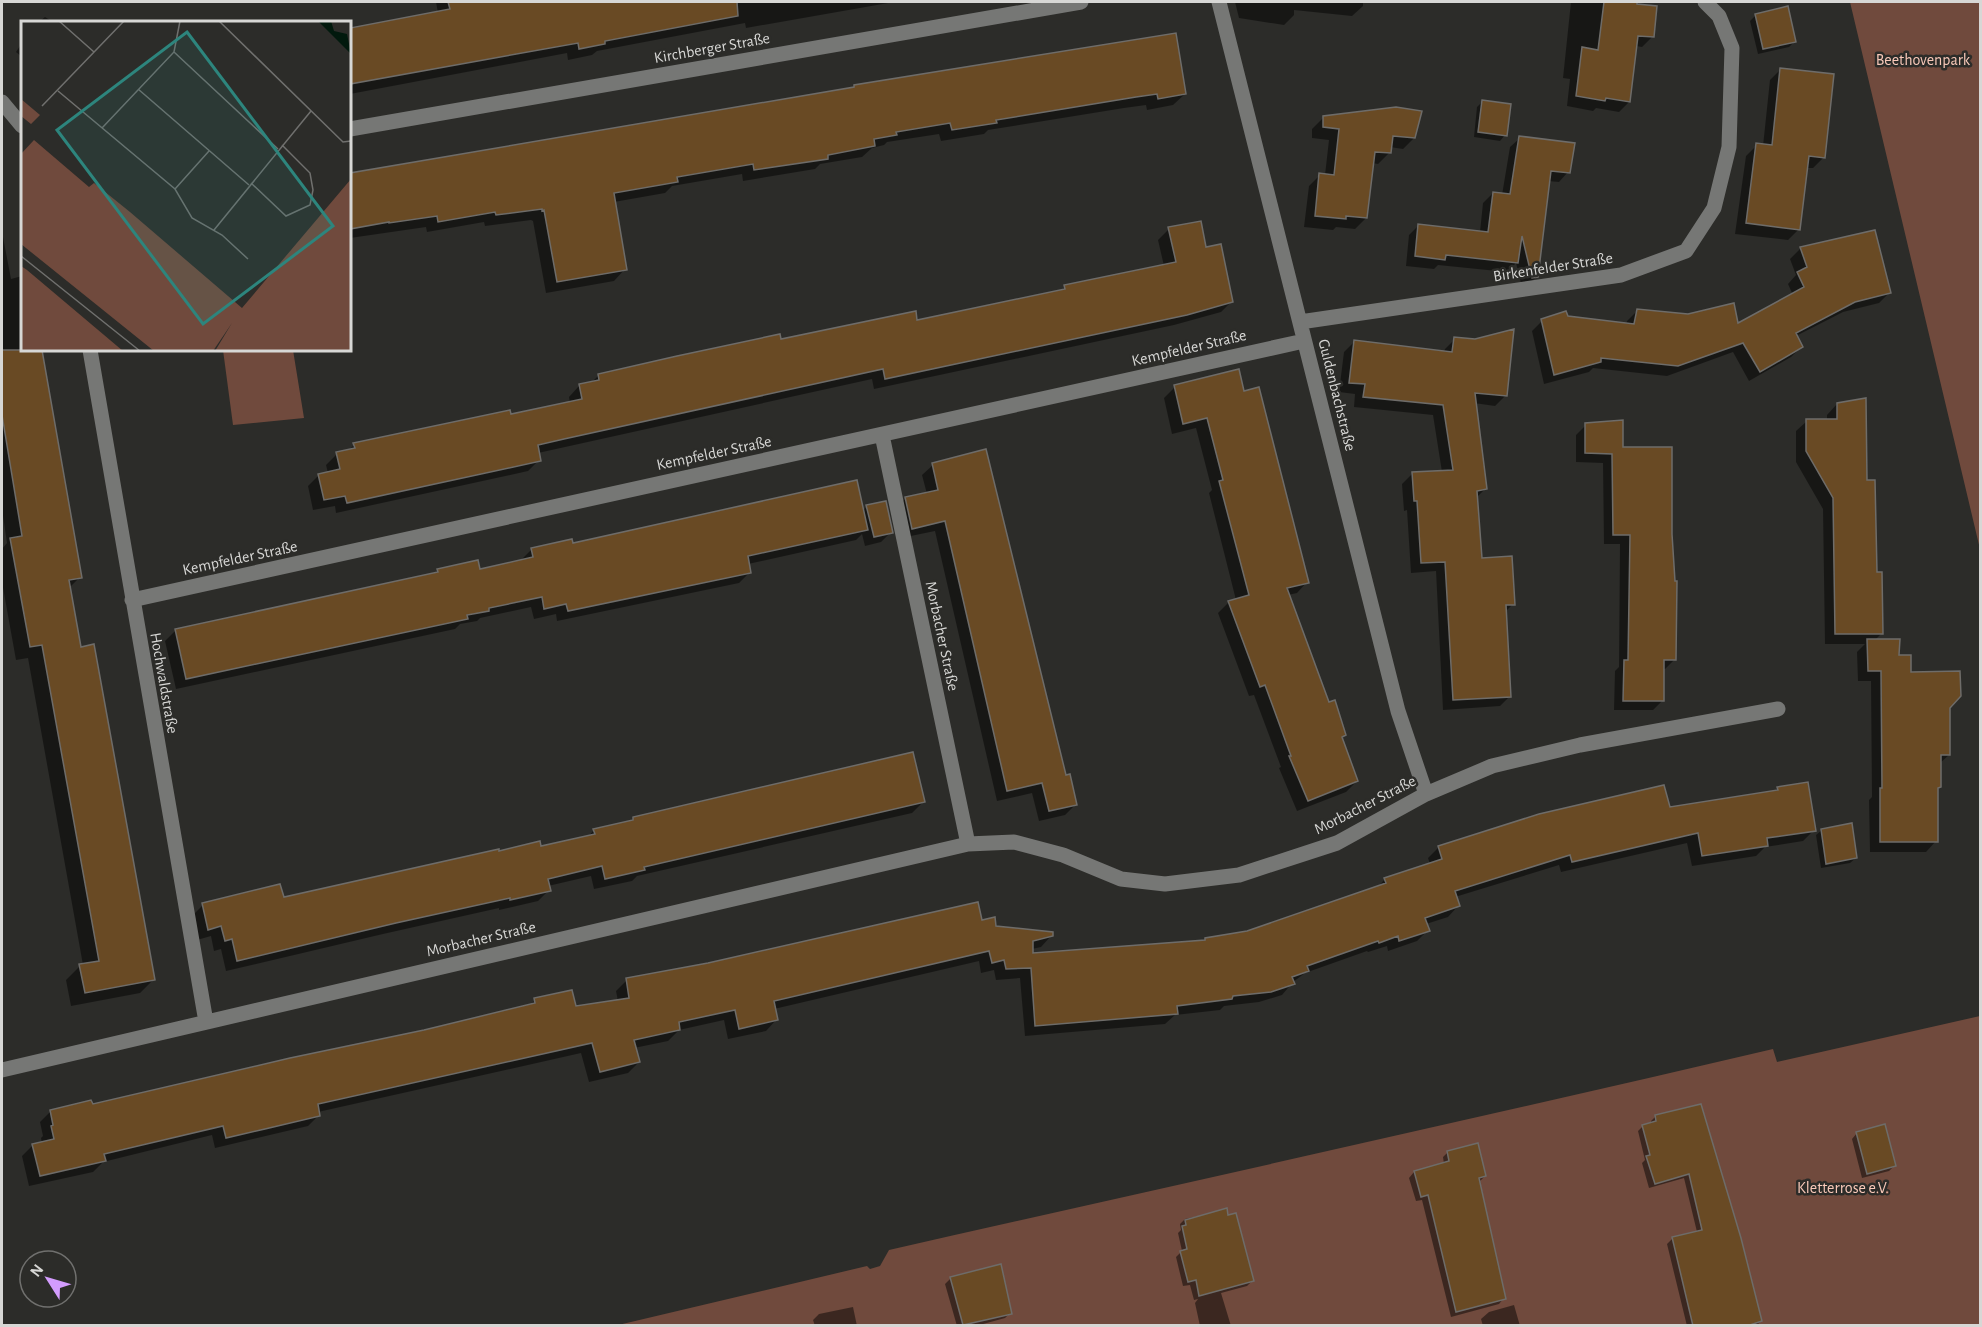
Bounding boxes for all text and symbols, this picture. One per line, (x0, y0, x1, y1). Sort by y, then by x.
inset map (21, 21, 351, 351)
street label: Kirchberger Straße (653, 30, 771, 66)
park label: Beethovenpark (1876, 52, 1971, 68)
street label: Birkenfelder Straße (1492, 250, 1614, 284)
street label: Kempfelder Straße (1130, 327, 1248, 369)
street label: Guldenbachstraße (1315, 337, 1359, 453)
street label: Kempfelder Straße (655, 433, 773, 473)
street label: Kempfelder Straße (181, 538, 299, 578)
street label: Morbacher Straße (923, 580, 961, 692)
street label: Hochwaldstraße (147, 631, 181, 735)
street label: Morbacher Straße (1312, 773, 1418, 837)
street label: Morbacher Straße (425, 919, 537, 959)
park label: Kletterrose e.V. (1797, 1180, 1889, 1196)
north arrow (18, 1249, 78, 1309)
text: N (27, 1261, 47, 1280)

